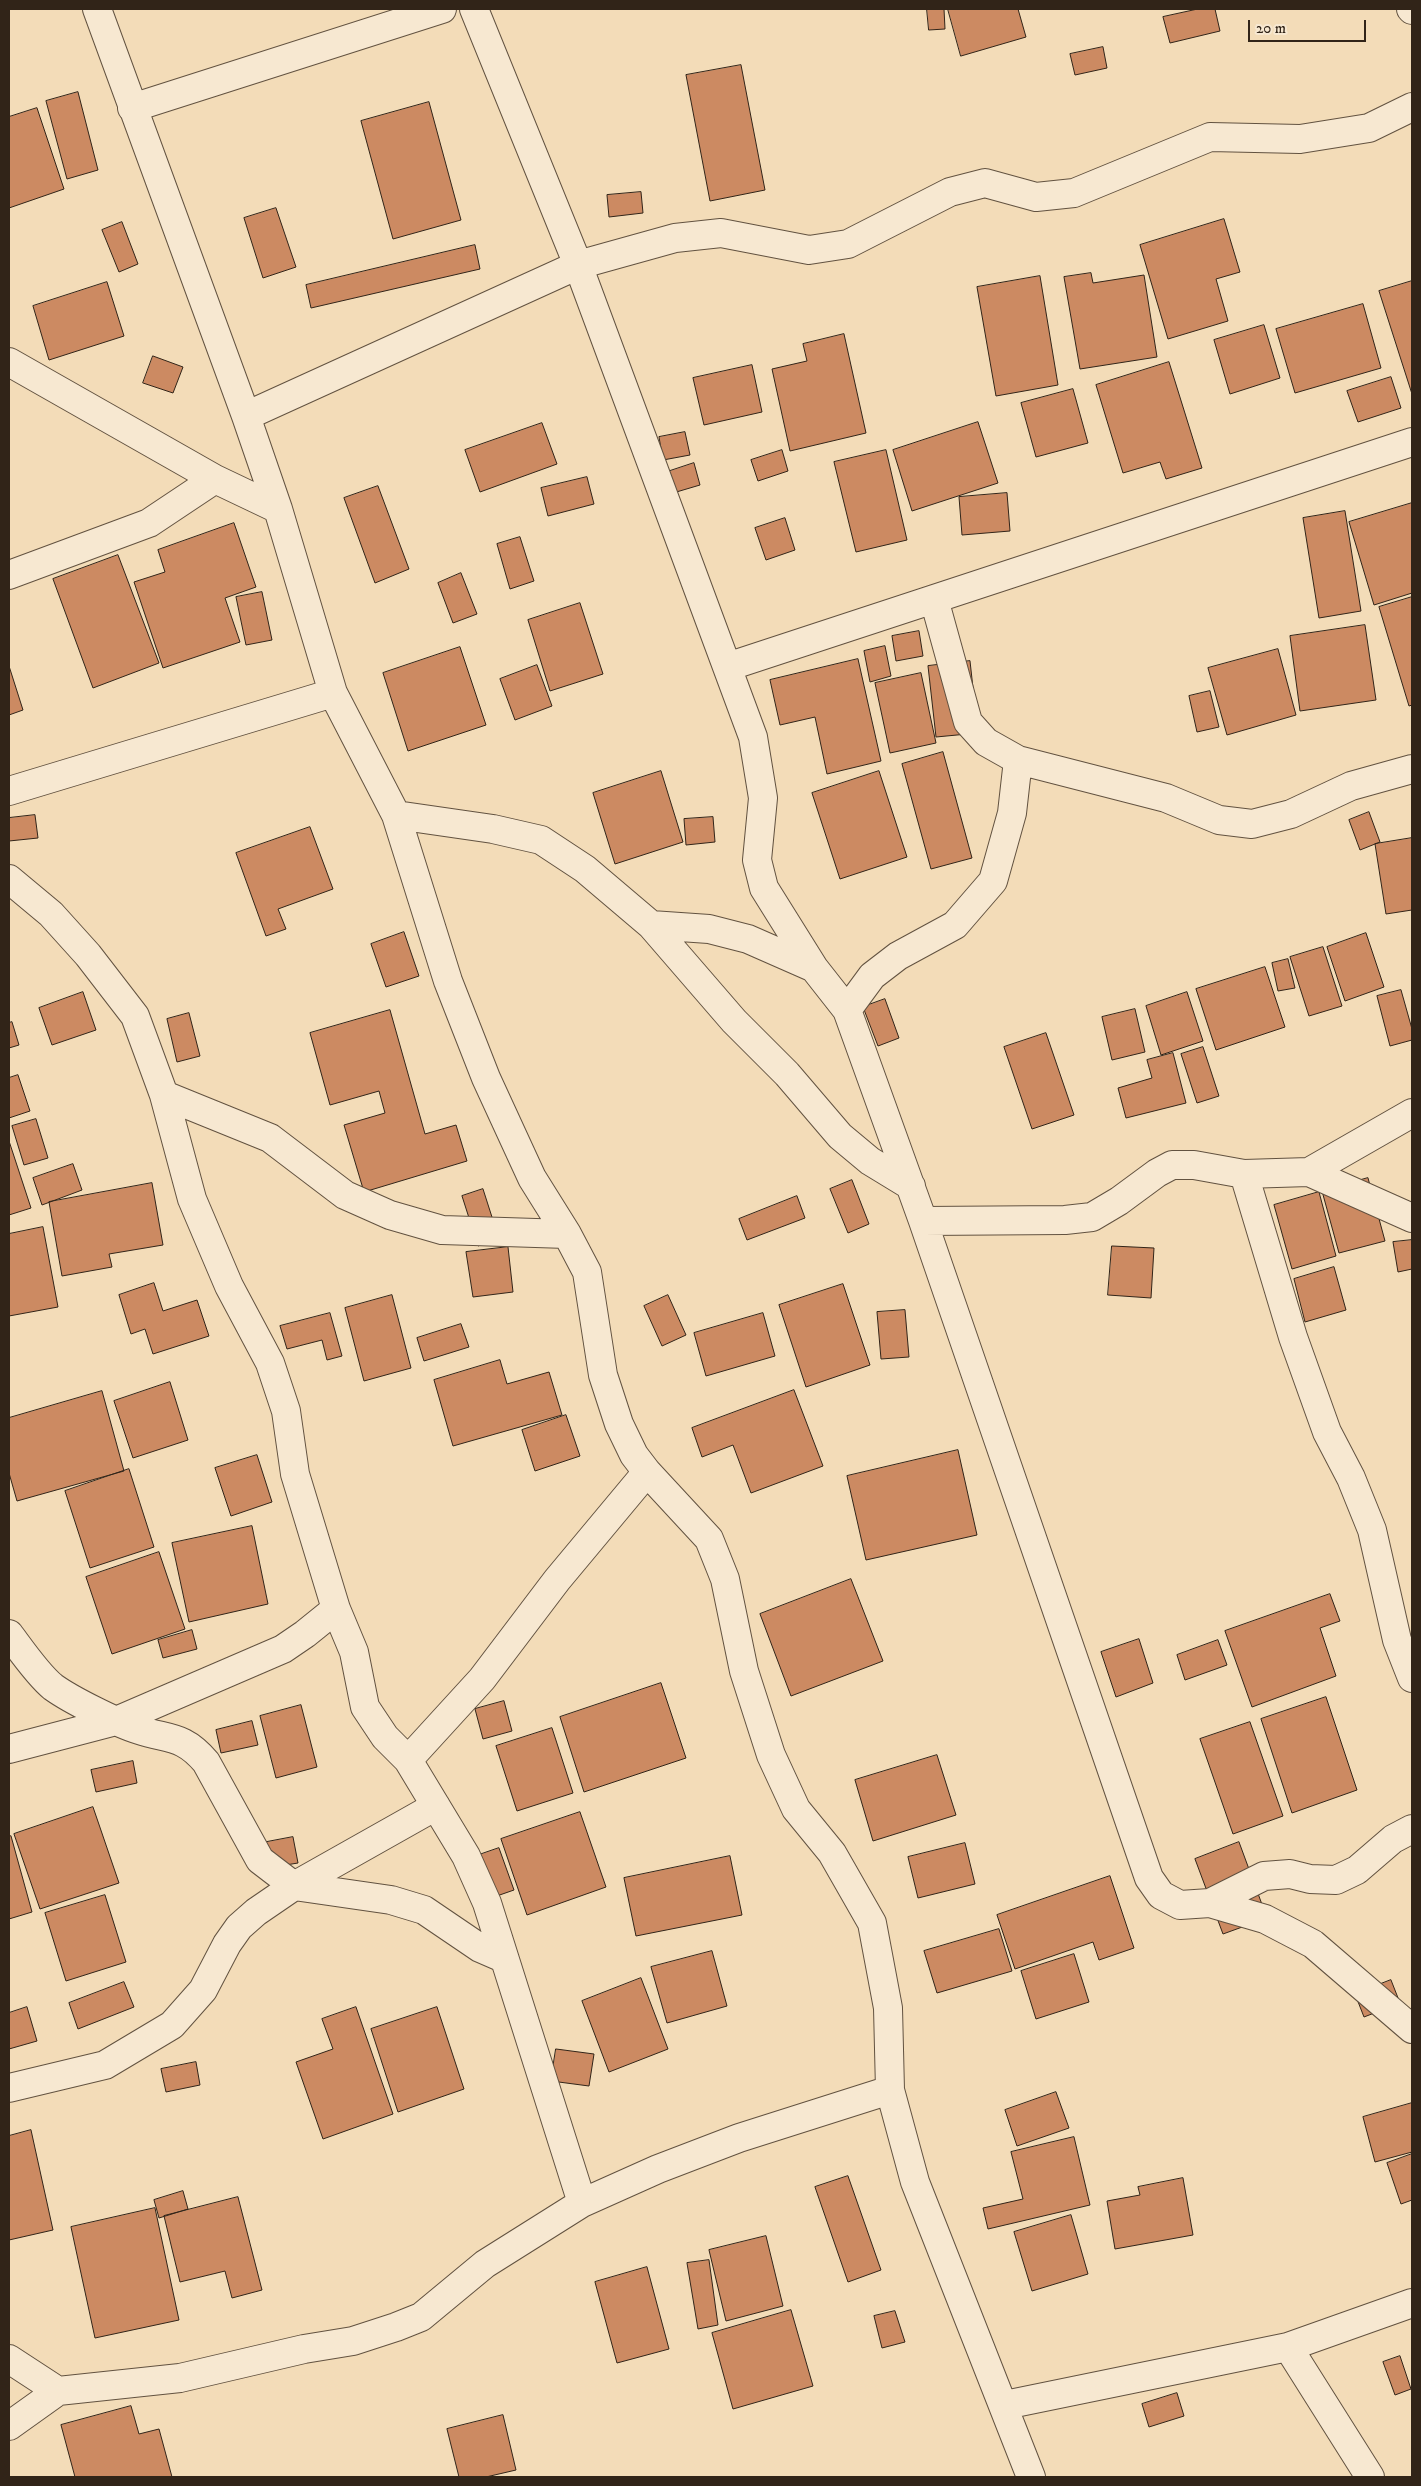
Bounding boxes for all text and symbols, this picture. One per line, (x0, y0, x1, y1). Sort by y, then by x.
scale bar (1251, 10, 1368, 42)
text: 20 m (1256, 19, 1286, 38)

